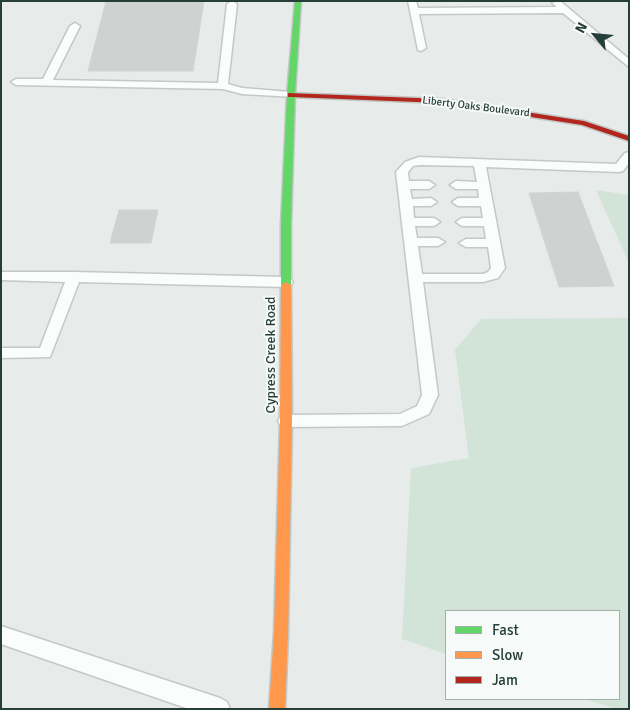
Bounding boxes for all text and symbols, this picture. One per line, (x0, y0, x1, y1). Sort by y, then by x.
north arrow (570, 10, 620, 60)
text: N (572, 19, 591, 36)
street label: Liberty Oaks Boulevard (421, 94, 531, 120)
street label: Cypress Creek Road (263, 296, 279, 414)
legend (445, 610, 620, 700)
text: Fast (492, 621, 519, 639)
text: Slow (492, 646, 523, 664)
text: Jam (492, 671, 518, 689)

